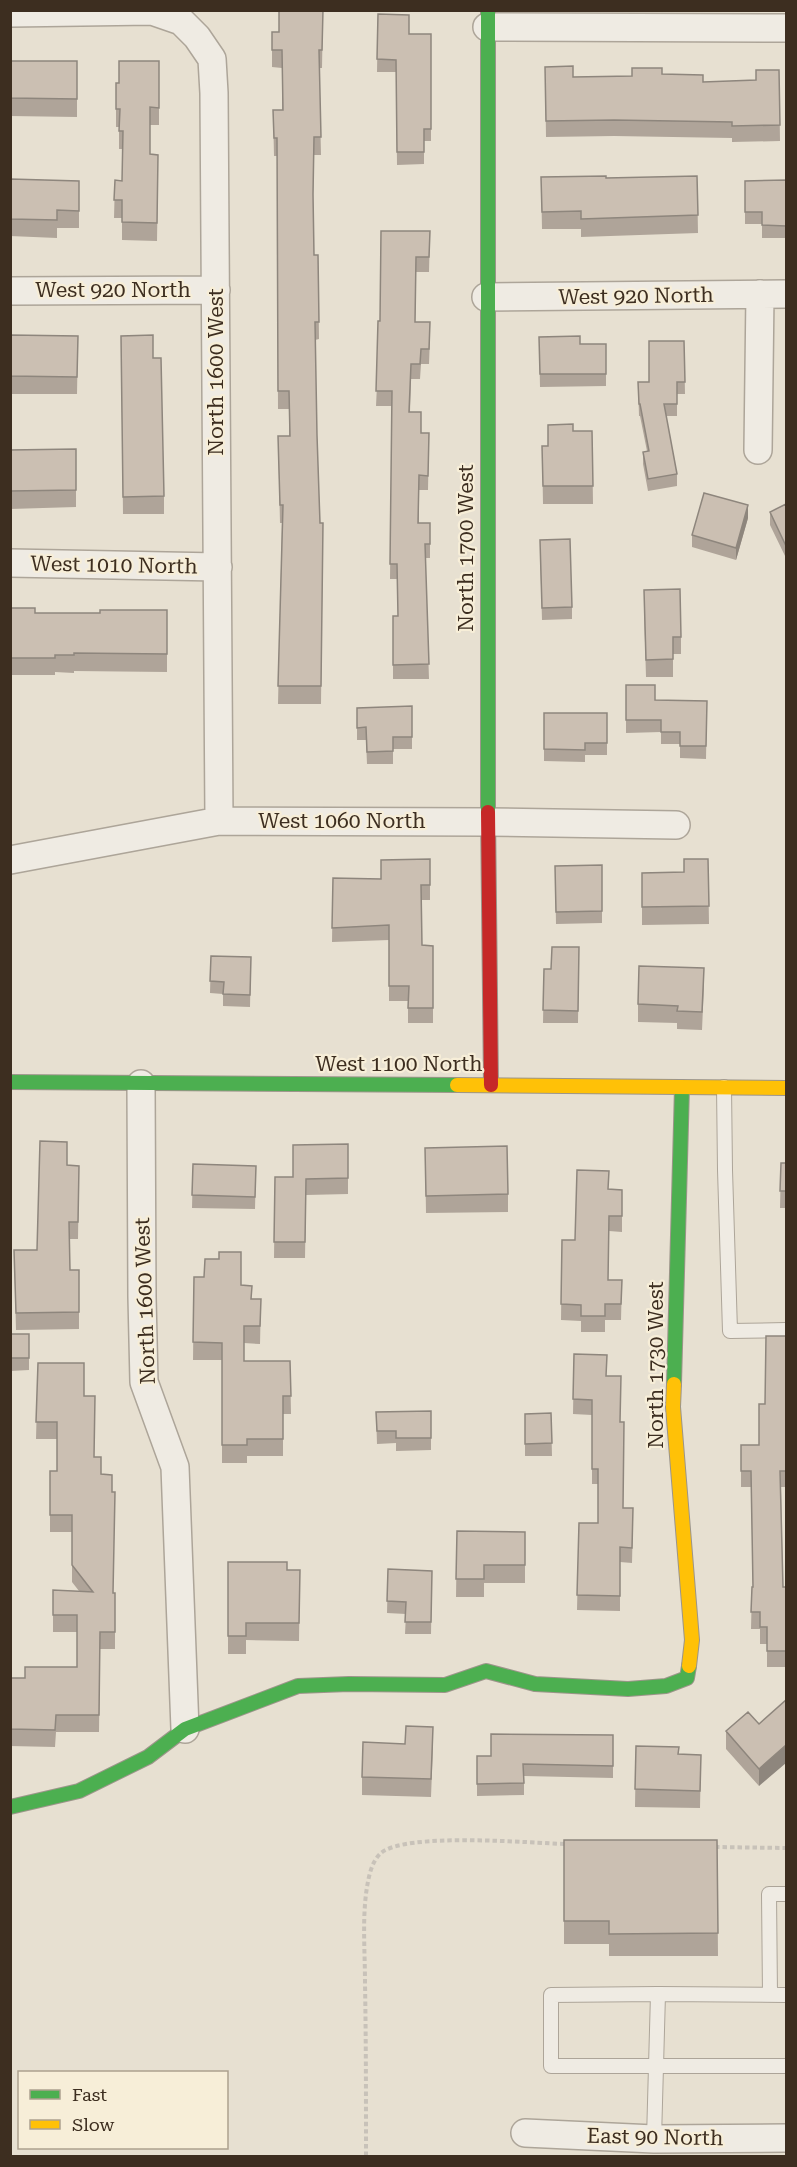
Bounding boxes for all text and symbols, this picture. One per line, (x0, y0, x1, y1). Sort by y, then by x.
street label: West 920 North (35, 278, 191, 302)
street label: West 920 North (558, 283, 714, 309)
street label: North 1600 West (204, 288, 228, 456)
street label: North 1700 West (454, 464, 478, 632)
street label: West 1010 North (30, 552, 198, 578)
street label: West 1060 North (258, 809, 426, 833)
street label: West 1100 North (315, 1052, 483, 1076)
street label: North 1600 West (130, 1217, 160, 1385)
street label: North 1730 West (644, 1281, 668, 1449)
legend (18, 2071, 228, 2149)
text: Fast (72, 2084, 107, 2105)
text: Slow (72, 2114, 114, 2135)
street label: East 90 North (586, 2124, 724, 2150)

